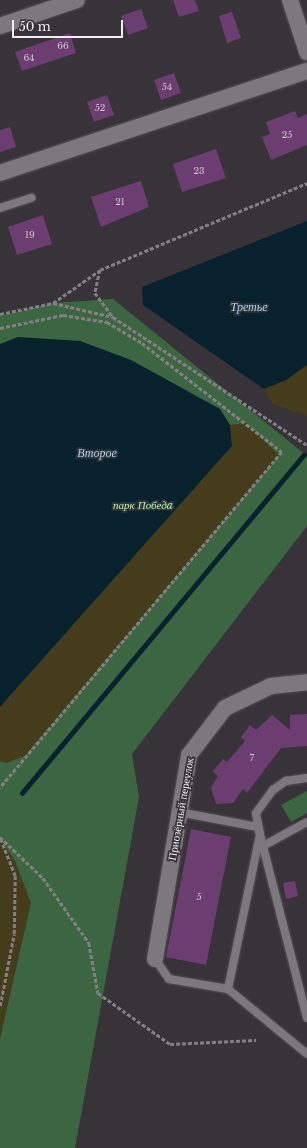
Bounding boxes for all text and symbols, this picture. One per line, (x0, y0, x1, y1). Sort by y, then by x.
scale bar (14, 12, 125, 38)
text: 50 m (19, 19, 51, 34)
house number: 66 (57, 41, 69, 51)
house number: 64 (23, 53, 35, 63)
house number: 54 (162, 82, 172, 92)
house number: 52 (95, 103, 105, 113)
house number: 25 (282, 130, 292, 140)
house number: 23 (193, 166, 205, 176)
house number: 21 (115, 197, 125, 207)
house number: 19 (25, 230, 35, 240)
water label: Третье (231, 300, 267, 314)
water label: Второе (77, 446, 117, 460)
park label: парк Победa (113, 498, 173, 512)
house number: 7 (250, 753, 254, 763)
street label: Приозёрный переулок (165, 757, 197, 861)
house number: 5 (196, 892, 202, 902)

